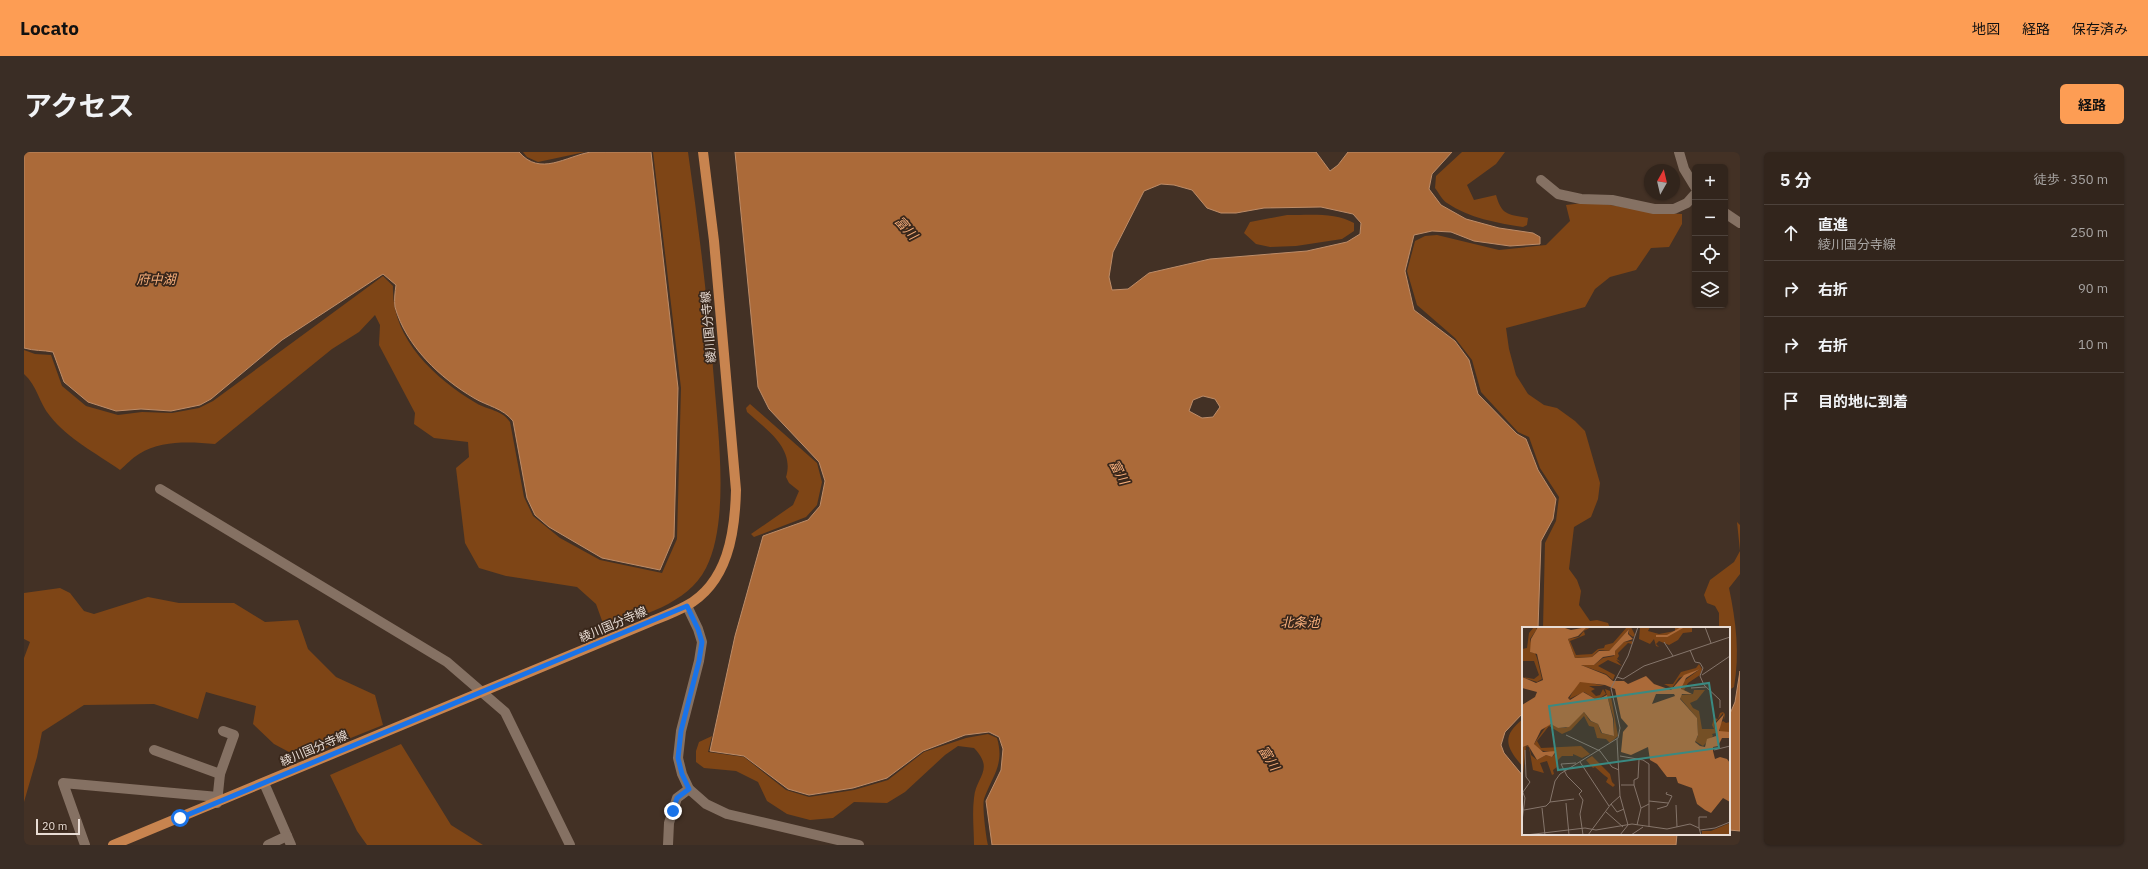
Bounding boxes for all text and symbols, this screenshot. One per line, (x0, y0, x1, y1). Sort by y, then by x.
text: Locato (20, 16, 79, 40)
text: 地図 (1972, 20, 2000, 38)
text: 経路 (2022, 20, 2050, 38)
text: 保存済み (2072, 20, 2128, 38)
button: 経路 (2060, 84, 2124, 124)
text: アクセス (24, 87, 135, 124)
north arrow (1644, 164, 1680, 200)
map controls (1692, 164, 1728, 308)
button: + (1692, 164, 1728, 200)
text: 5 分 (1780, 169, 1811, 191)
text: 徒歩 · 350 m (2034, 171, 2108, 188)
button: − (1692, 200, 1728, 236)
water label: 富川 (891, 213, 922, 245)
text: 直進 (1818, 215, 1848, 234)
icon: ahead (1780, 222, 1802, 244)
text: 250 m (2070, 224, 2108, 241)
button: locate (1692, 236, 1728, 272)
text: 綾川国分寺線 (1818, 236, 1896, 253)
water label: 府中湖 (136, 271, 177, 288)
button: layers (1692, 272, 1728, 308)
icon: right (1780, 278, 1802, 300)
text: 右折 (1818, 280, 1848, 299)
text: 90 m (2078, 280, 2108, 297)
street label: 綾川国分寺線 (697, 290, 719, 364)
icon: right (1780, 334, 1802, 356)
text: 右折 (1818, 336, 1848, 355)
text: 10 m (2078, 336, 2108, 353)
icon: arrive (1780, 390, 1802, 412)
text: 目的地に到着 (1818, 392, 1908, 411)
water label: 富川 (1105, 457, 1134, 489)
street label: 綾川国分寺線 (577, 603, 649, 645)
water label: 北条池 (1280, 614, 1321, 631)
inset map (1522, 627, 1730, 835)
street label: 綾川国分寺線 (278, 727, 350, 769)
water label: 富川 (1255, 742, 1284, 775)
route end (664, 802, 682, 820)
route start (171, 809, 189, 827)
scale bar (36, 817, 80, 836)
text: 20 m (42, 819, 67, 833)

